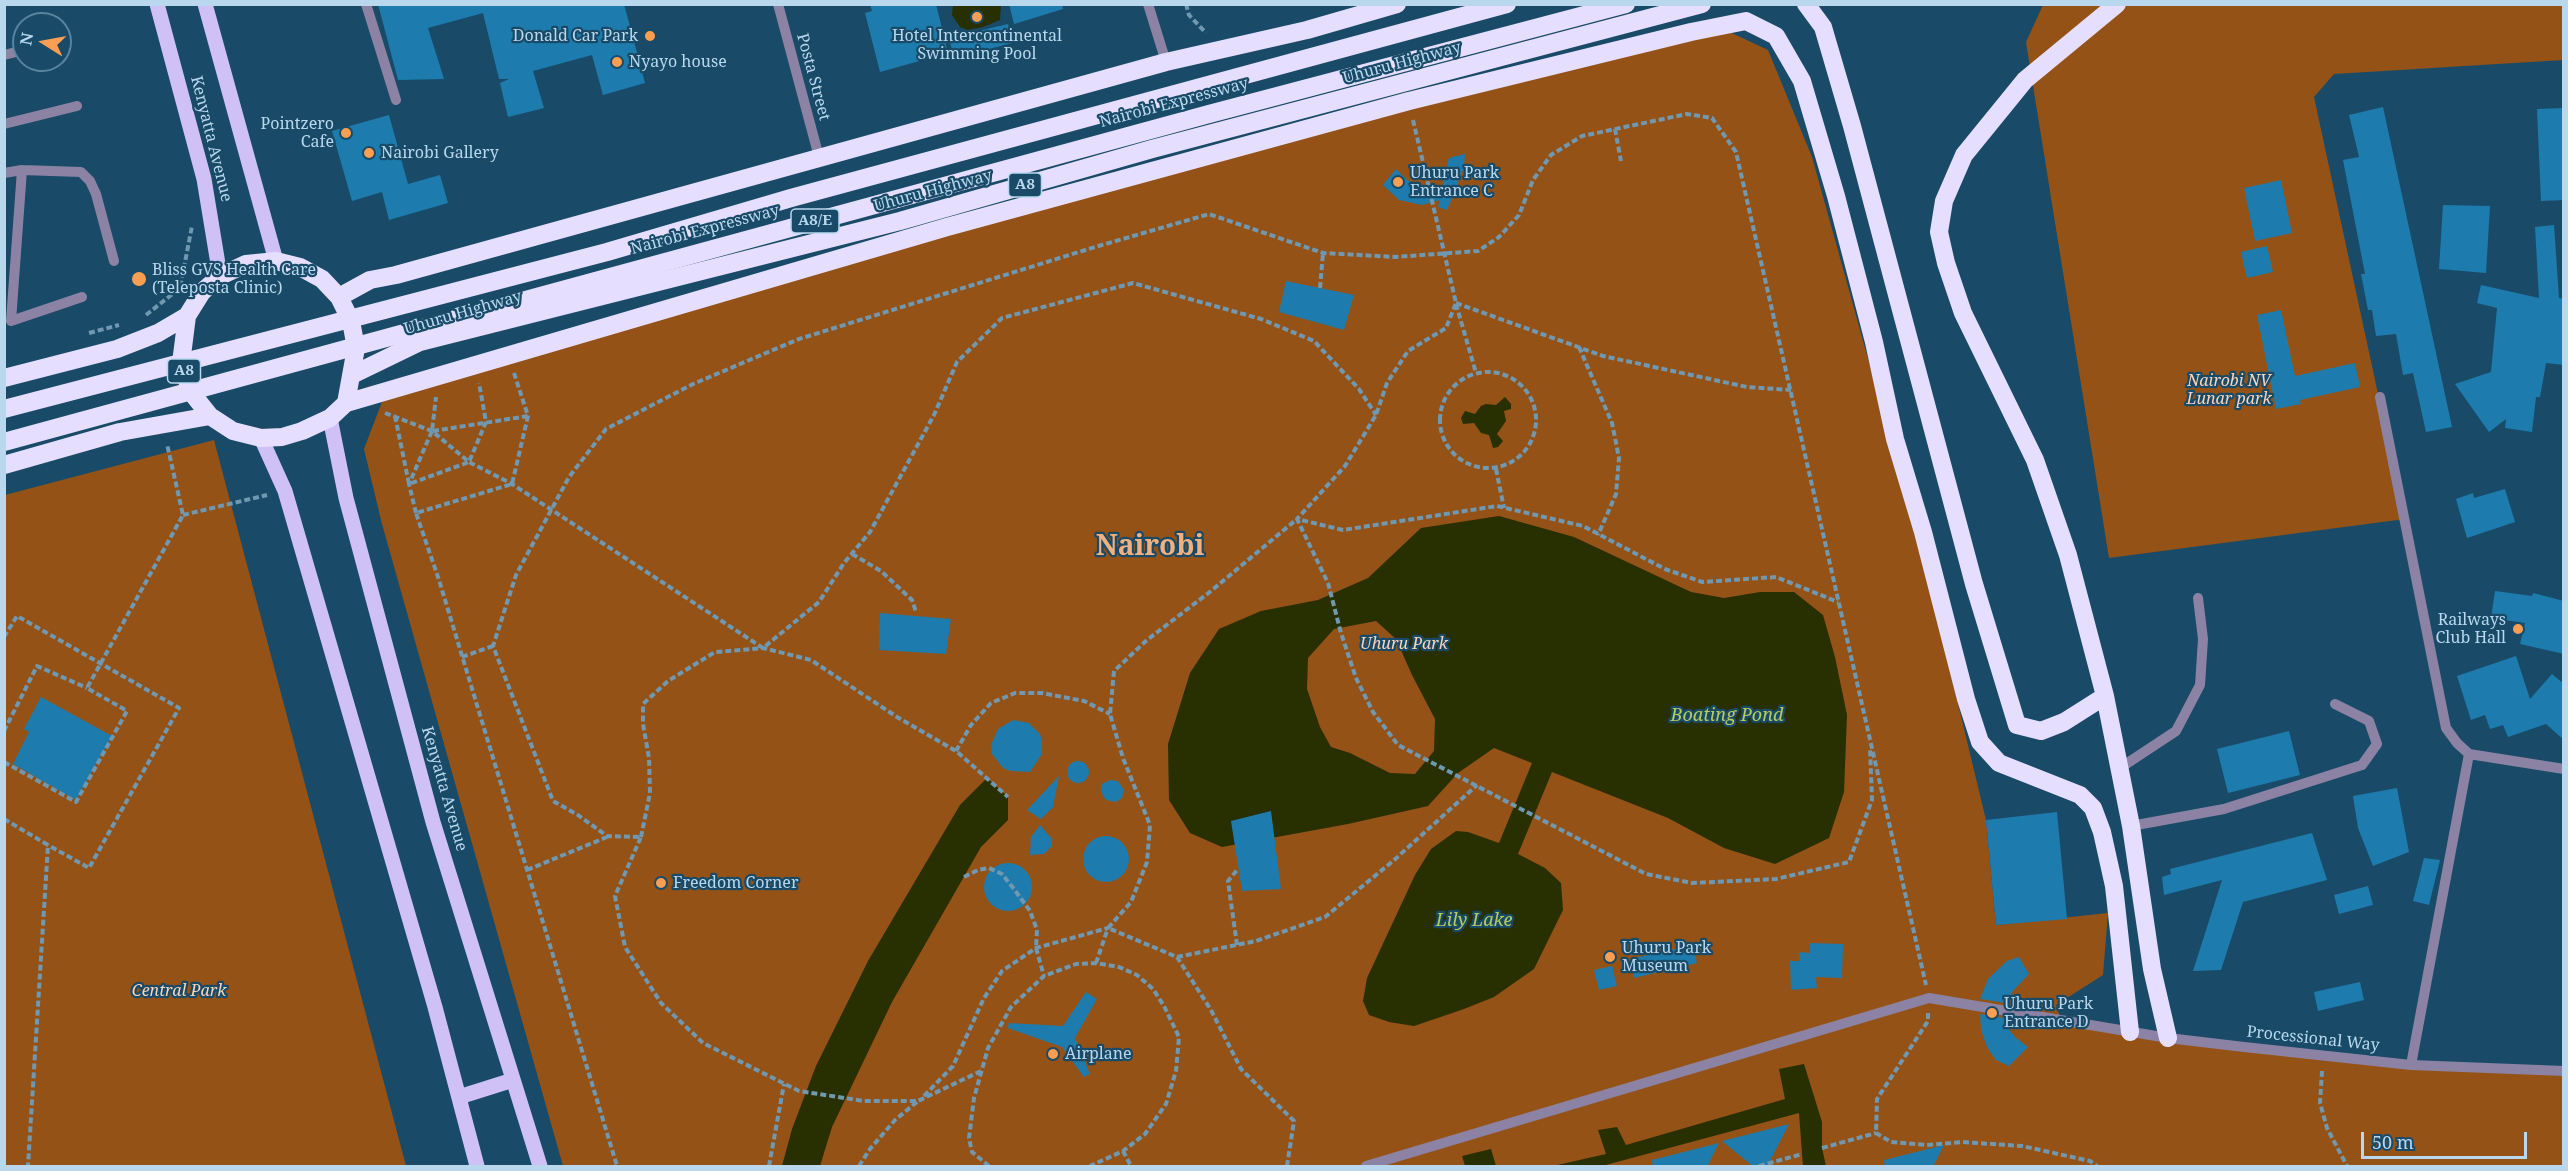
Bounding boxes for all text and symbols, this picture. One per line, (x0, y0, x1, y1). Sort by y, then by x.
marker: Hotel Intercontinental Swimming Pool (970, 10, 984, 24)
north arrow (12, 12, 72, 72)
place label: Donald Car Park (513, 26, 638, 46)
place label: Hotel Intercontinental Swimming Pool (892, 26, 1062, 64)
marker: Donald Car Park (643, 29, 657, 43)
text: N (14, 31, 38, 47)
street label: Posta Street (792, 31, 834, 123)
street label: Uhuru Highway (1341, 38, 1463, 88)
place label: Nyayo house (629, 52, 727, 72)
marker: Nyayo house (610, 55, 624, 69)
street label: Kenyatta Avenue (186, 74, 236, 204)
street label: Nairobi Expressway (1097, 74, 1251, 132)
place label: Pointzero Cafe (261, 114, 334, 152)
marker: Pointzero Cafe (339, 126, 353, 140)
place label: Nairobi Gallery (381, 143, 499, 163)
marker: Nairobi Gallery (362, 146, 376, 160)
place label: Uhuru Park Entrance C (1410, 163, 1499, 201)
street label: Uhuru Highway (872, 166, 994, 216)
road number: A8 (1008, 173, 1042, 197)
marker: Uhuru Park Entrance C (1391, 175, 1405, 189)
street label: Nairobi Expressway (628, 201, 782, 259)
road number: A8/E (791, 209, 839, 233)
place label: Bliss GVS Health Care (Teleposta Clinic) (152, 260, 316, 298)
marker: Bliss GVS Health Care (Teleposta Clinic) (130, 270, 148, 288)
street label: Uhuru Highway (402, 287, 524, 339)
road number: A8 (168, 359, 201, 383)
park label: Nairobi NV Lunar park (2186, 371, 2272, 409)
district label: Nairobi (1096, 530, 1204, 564)
place label: Railways Club Hall (2435, 610, 2506, 648)
marker: Railways Club Hall (2511, 622, 2525, 636)
park label: Uhuru Park (1360, 634, 1448, 654)
water label: Boating Pond (1671, 705, 1783, 727)
street label: Kenyatta Avenue (417, 724, 471, 854)
place label: Freedom Corner (673, 873, 798, 893)
marker: Freedom Corner (654, 876, 668, 890)
water label: Lily Lake (1436, 910, 1512, 932)
place label: Uhuru Park Museum (1622, 938, 1711, 976)
marker: Uhuru Park Museum (1603, 950, 1617, 964)
park label: Central Park (132, 981, 226, 1001)
place label: Uhuru Park Entrance D (2004, 994, 2093, 1032)
marker: Uhuru Park Entrance D (1985, 1006, 1999, 1020)
street label: Processional Way (2246, 1022, 2380, 1056)
place label: Airplane (1065, 1044, 1132, 1064)
marker: Airplane (1046, 1047, 1060, 1061)
scale bar (2364, 1120, 2530, 1158)
text: 50 m (2372, 1130, 2414, 1154)

